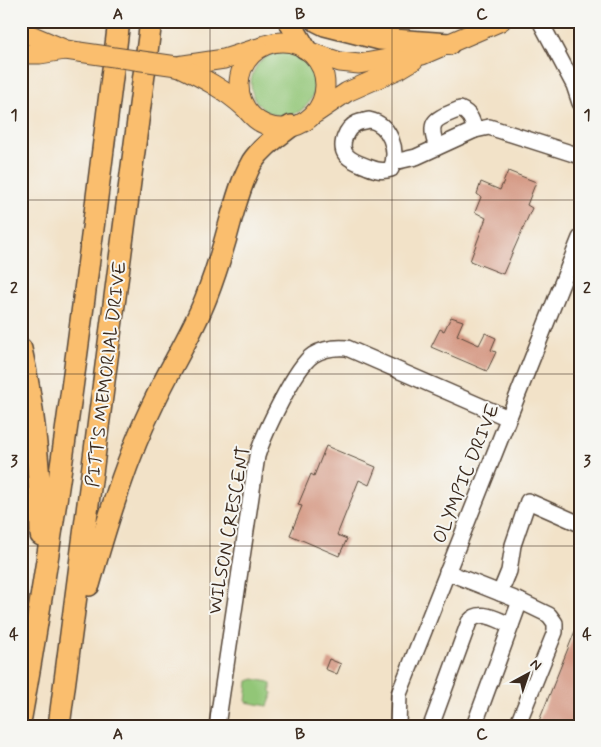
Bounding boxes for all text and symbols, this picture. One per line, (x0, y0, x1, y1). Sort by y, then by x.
text: A (113, 4, 123, 25)
text: B (295, 4, 305, 25)
text: C (476, 4, 488, 25)
text: 1 (10, 105, 18, 126)
text: 1 (583, 105, 591, 126)
street label: PITT'S MEMORIAL DRIVE (80, 260, 133, 489)
text: 2 (10, 278, 18, 299)
text: 2 (583, 278, 591, 299)
street label: OLYMPIC DRIVE (427, 400, 506, 547)
street label: WILSON CRESCENT (202, 444, 257, 616)
text: 3 (10, 451, 18, 472)
text: 3 (583, 451, 591, 472)
text: 4 (9, 624, 19, 645)
text: 4 (582, 624, 592, 645)
north arrow (504, 650, 554, 700)
text: N (526, 655, 545, 675)
text: A (113, 724, 123, 745)
text: B (295, 724, 305, 745)
text: C (476, 724, 488, 745)

